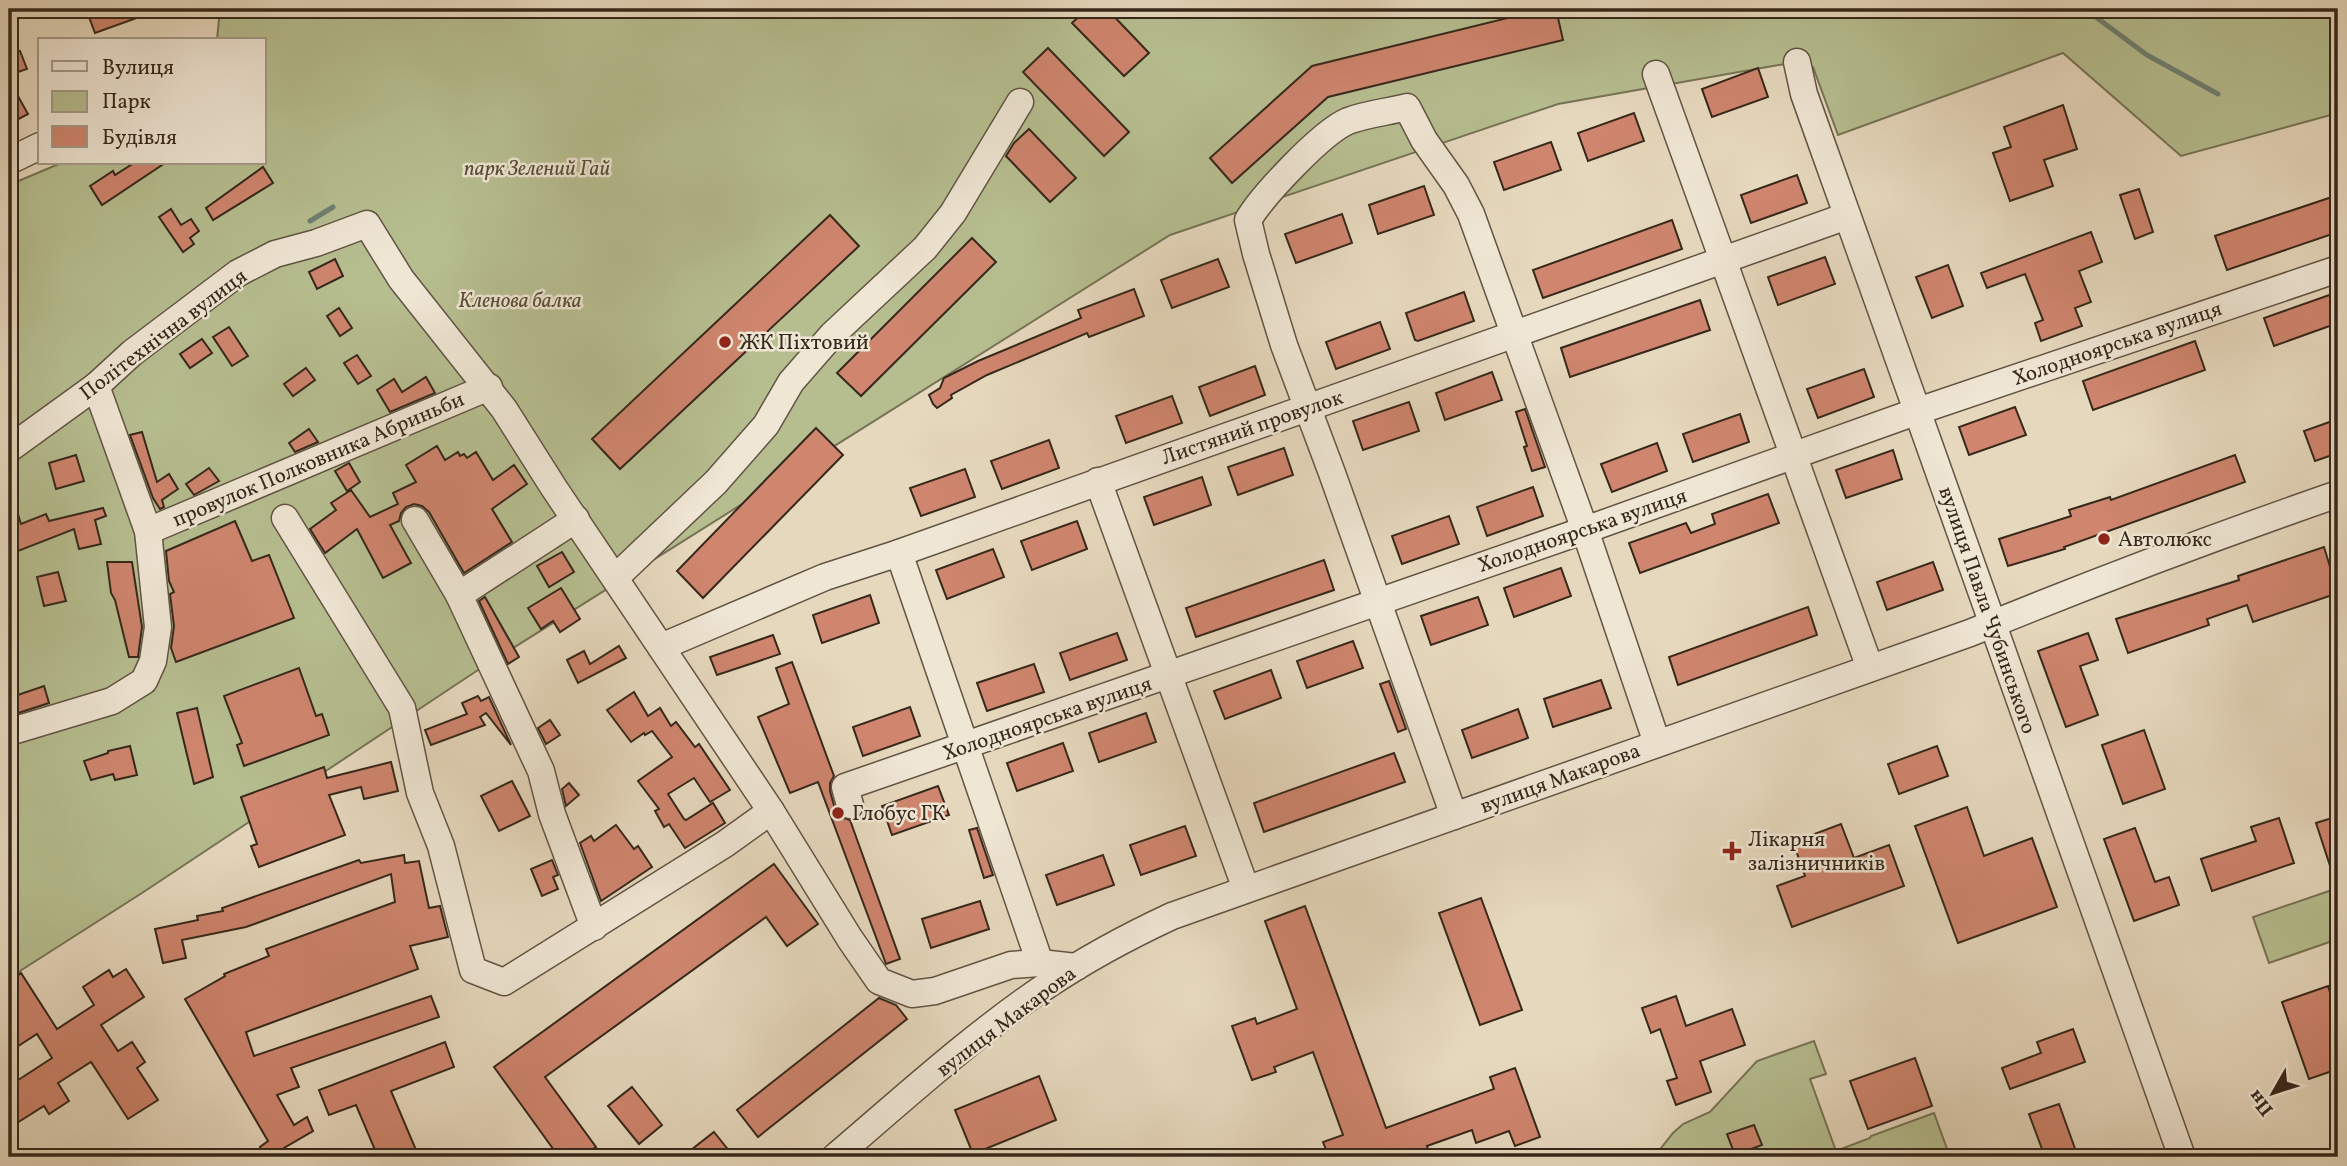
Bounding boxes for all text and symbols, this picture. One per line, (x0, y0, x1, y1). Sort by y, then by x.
legend (38, 38, 266, 164)
text: Вулиця (102, 54, 174, 83)
text: Парк (102, 88, 151, 117)
text: Будівля (102, 124, 177, 153)
park label: парк Зелений Гай (464, 155, 610, 184)
street label: Політехнічна вулиця (74, 263, 254, 408)
park label: Кленова балка (458, 287, 582, 316)
street label: Холодноярська вулиця (2009, 295, 2226, 394)
place label: ЖК Піхтовий (739, 329, 869, 358)
marker: ЖК Піхтовий (717, 334, 733, 350)
street label: Листяний провулок (1158, 384, 1347, 473)
street label: провулок Полковника Абриньби (168, 386, 469, 535)
street label: Холодноярська вулиця (1474, 482, 1691, 581)
street label: вулиця Павла Чубинського (1931, 483, 2043, 738)
place label: Автолюкс (2118, 526, 2212, 555)
marker: Автолюкс (2096, 531, 2112, 547)
street label: Холодноярська вулиця (939, 670, 1156, 769)
street label: вулиця Макарова (1476, 737, 1645, 822)
place label: Глобус ГК (852, 800, 946, 829)
marker: Глобус ГК (830, 805, 846, 821)
place label: Лікарня залізничників (1748, 826, 1885, 879)
marker: Лікарня залізничників (1722, 841, 1742, 861)
street label: вулиця Макарова (931, 960, 1083, 1084)
north arrow (2238, 1058, 2308, 1128)
text: Пн (2243, 1084, 2280, 1121)

